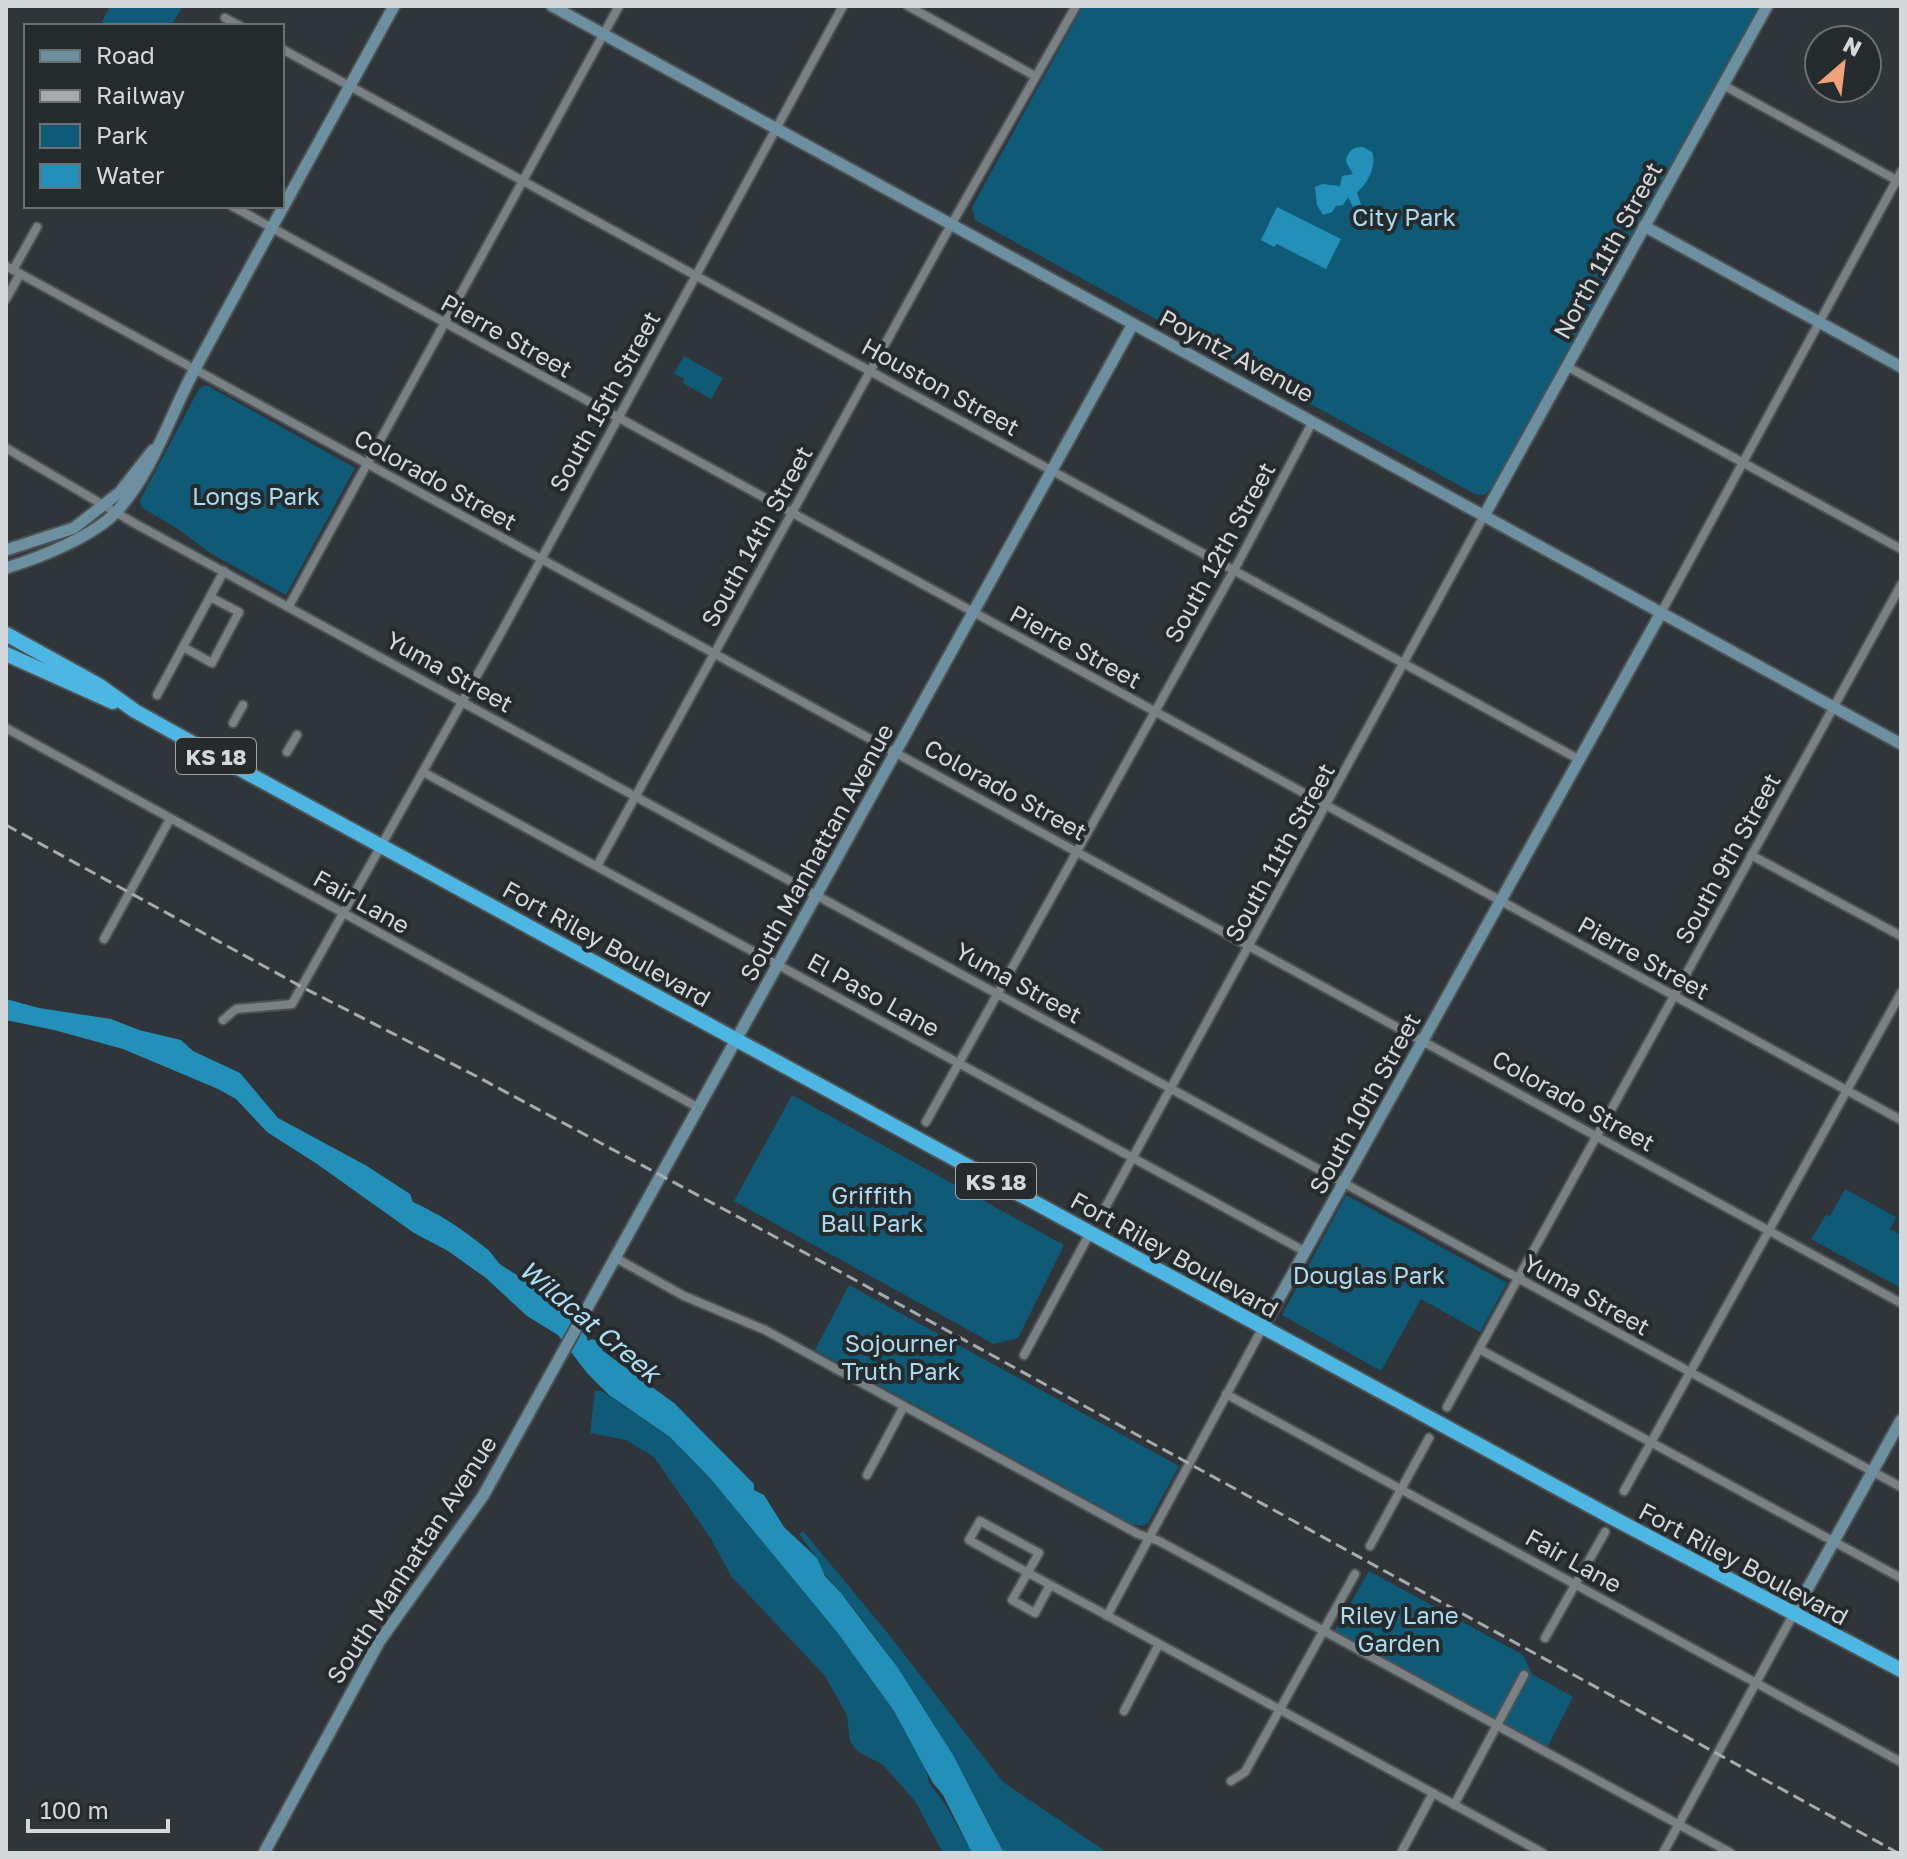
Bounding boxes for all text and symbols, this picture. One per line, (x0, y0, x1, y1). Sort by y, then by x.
legend (24, 24, 284, 208)
north arrow (1803, 24, 1883, 104)
text: N (1839, 30, 1866, 62)
text: Road (96, 40, 155, 69)
text: Railway (96, 80, 185, 109)
text: Park (96, 120, 148, 149)
street label: North 11th Street (1546, 157, 1668, 343)
text: Water (96, 160, 164, 189)
park label: City Park (1352, 202, 1456, 231)
street label: Pierre Street (436, 287, 578, 383)
street label: Poyntz Avenue (1155, 302, 1319, 408)
street label: South 15th Street (542, 306, 666, 496)
street label: Houston Street (857, 331, 1025, 441)
street label: Colorado Street (350, 422, 522, 536)
street label: South 14th Street (694, 440, 818, 632)
street label: South 12th Street (1157, 457, 1281, 647)
park label: Longs Park (192, 481, 320, 510)
street label: Pierre Street (1005, 598, 1147, 694)
street label: Yuma Street (382, 624, 518, 718)
street label: South Manhattan Avenue (733, 718, 899, 986)
street label: Colorado Street (920, 732, 1092, 846)
road number: KS 18 (176, 738, 256, 774)
street label: South 11th Street (1218, 758, 1340, 946)
street label: South 9th Street (1668, 768, 1786, 948)
street label: Fair Lane (309, 863, 415, 939)
street label: Fort Riley Boulevard (498, 874, 716, 1012)
street label: Pierre Street (1573, 909, 1715, 1005)
street label: Yuma Street (951, 935, 1087, 1029)
street label: El Paso Lane (803, 946, 945, 1042)
street label: South 10th Street (1302, 1007, 1426, 1199)
street label: Colorado Street (1488, 1043, 1660, 1157)
road number: KS 18 (956, 1163, 1036, 1199)
park label: Griffith Ball Park (821, 1180, 923, 1237)
street label: Fort Riley Boulevard (1066, 1185, 1284, 1323)
street label: Yuma Street (1519, 1247, 1655, 1341)
water label: Wildcat Creek (513, 1253, 668, 1390)
park label: Douglas Park (1293, 1260, 1445, 1289)
park label: Sojourner Truth Park (842, 1328, 960, 1385)
street label: South Manhattan Avenue (320, 1430, 502, 1688)
street label: Fort Riley Boulevard (1634, 1496, 1854, 1630)
street label: Fair Lane (1521, 1522, 1627, 1598)
park label: Riley Lane Garden (1339, 1600, 1459, 1657)
scale bar (28, 1783, 168, 1833)
text: 100 m (40, 1795, 109, 1824)

